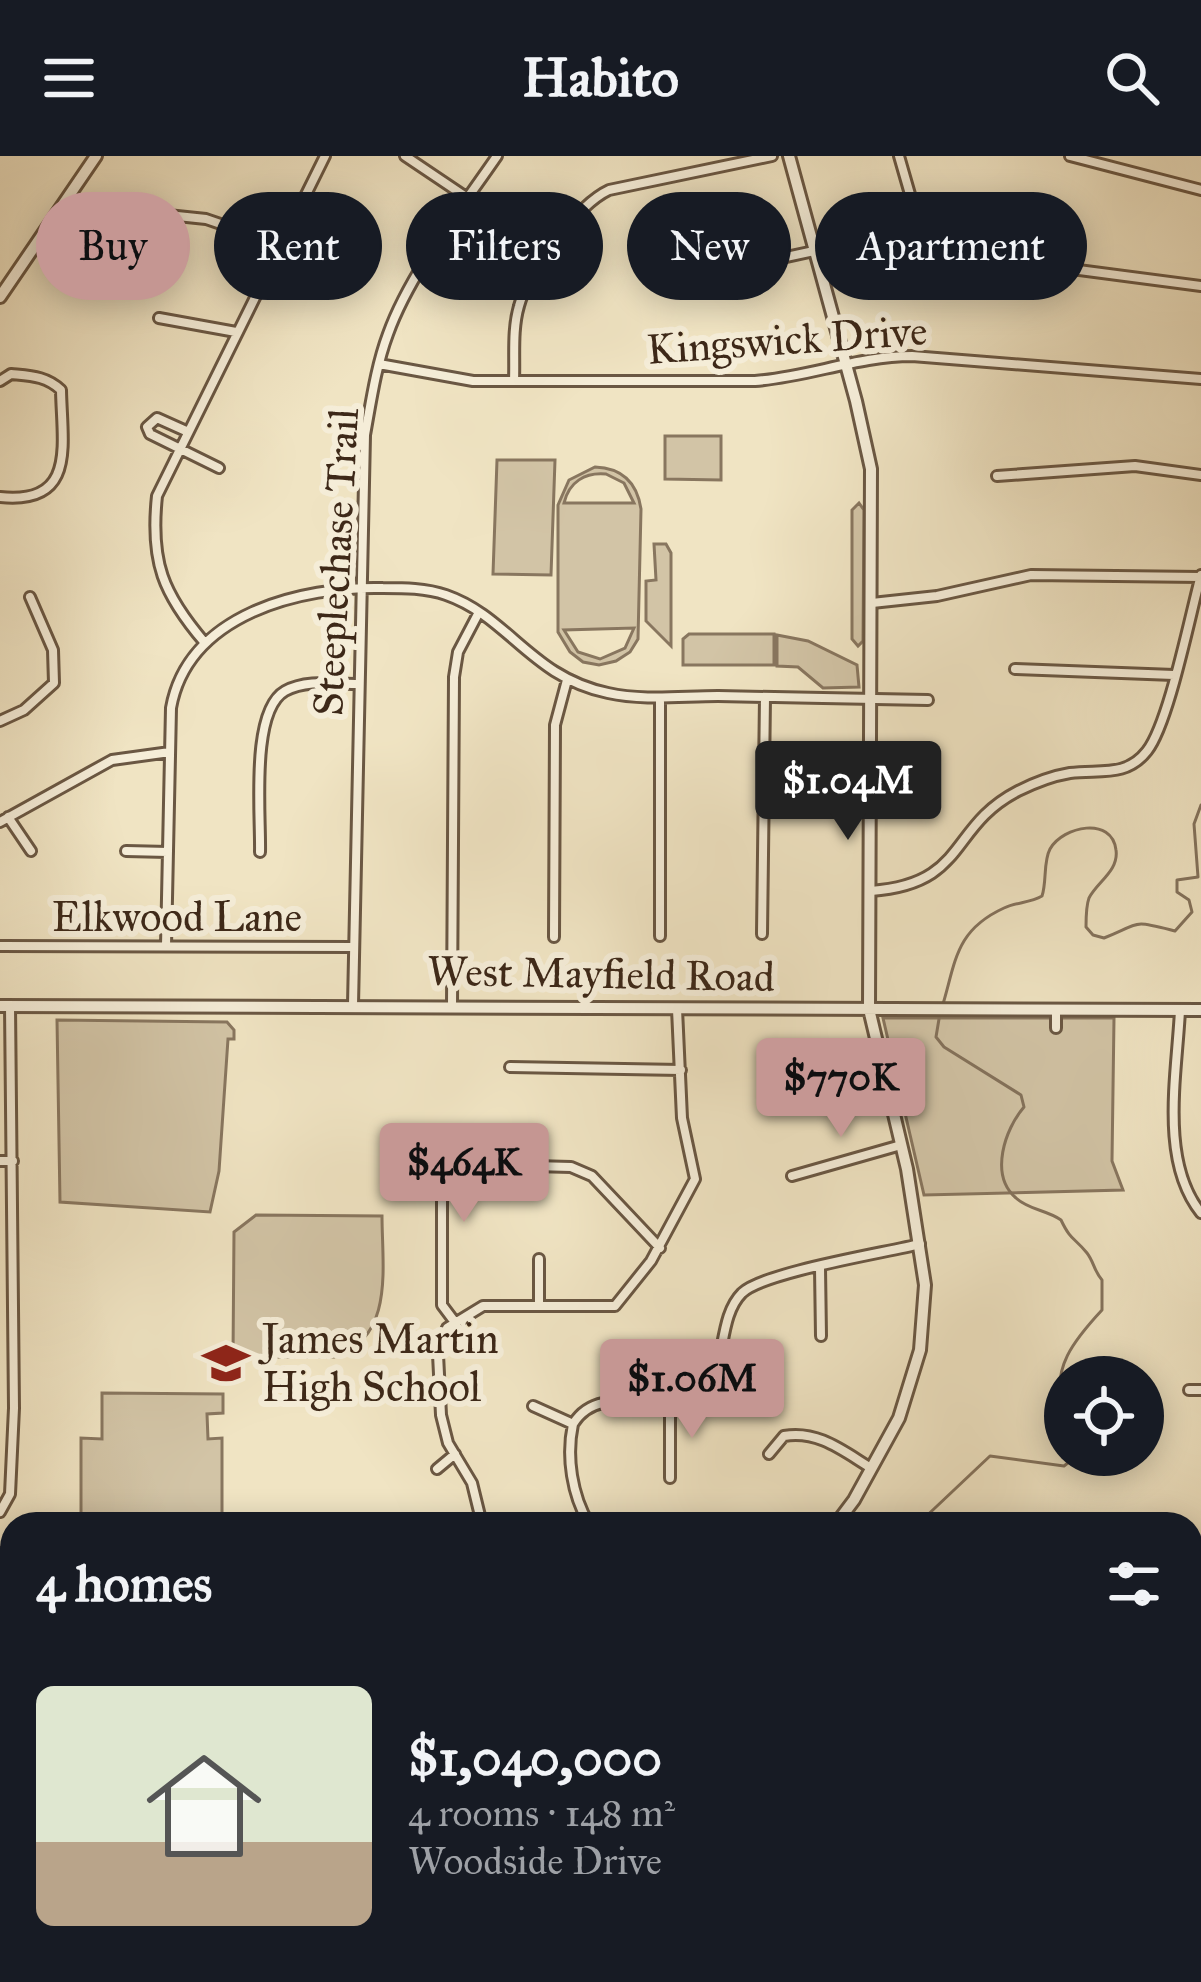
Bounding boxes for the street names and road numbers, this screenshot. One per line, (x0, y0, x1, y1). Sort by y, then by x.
street label: Kingswick Drive (645, 304, 929, 376)
street label: Steeplechase Trail (302, 406, 370, 717)
street label: Elkwood Lane (52, 891, 302, 943)
street label: West Mayfield Road (427, 945, 775, 1003)

